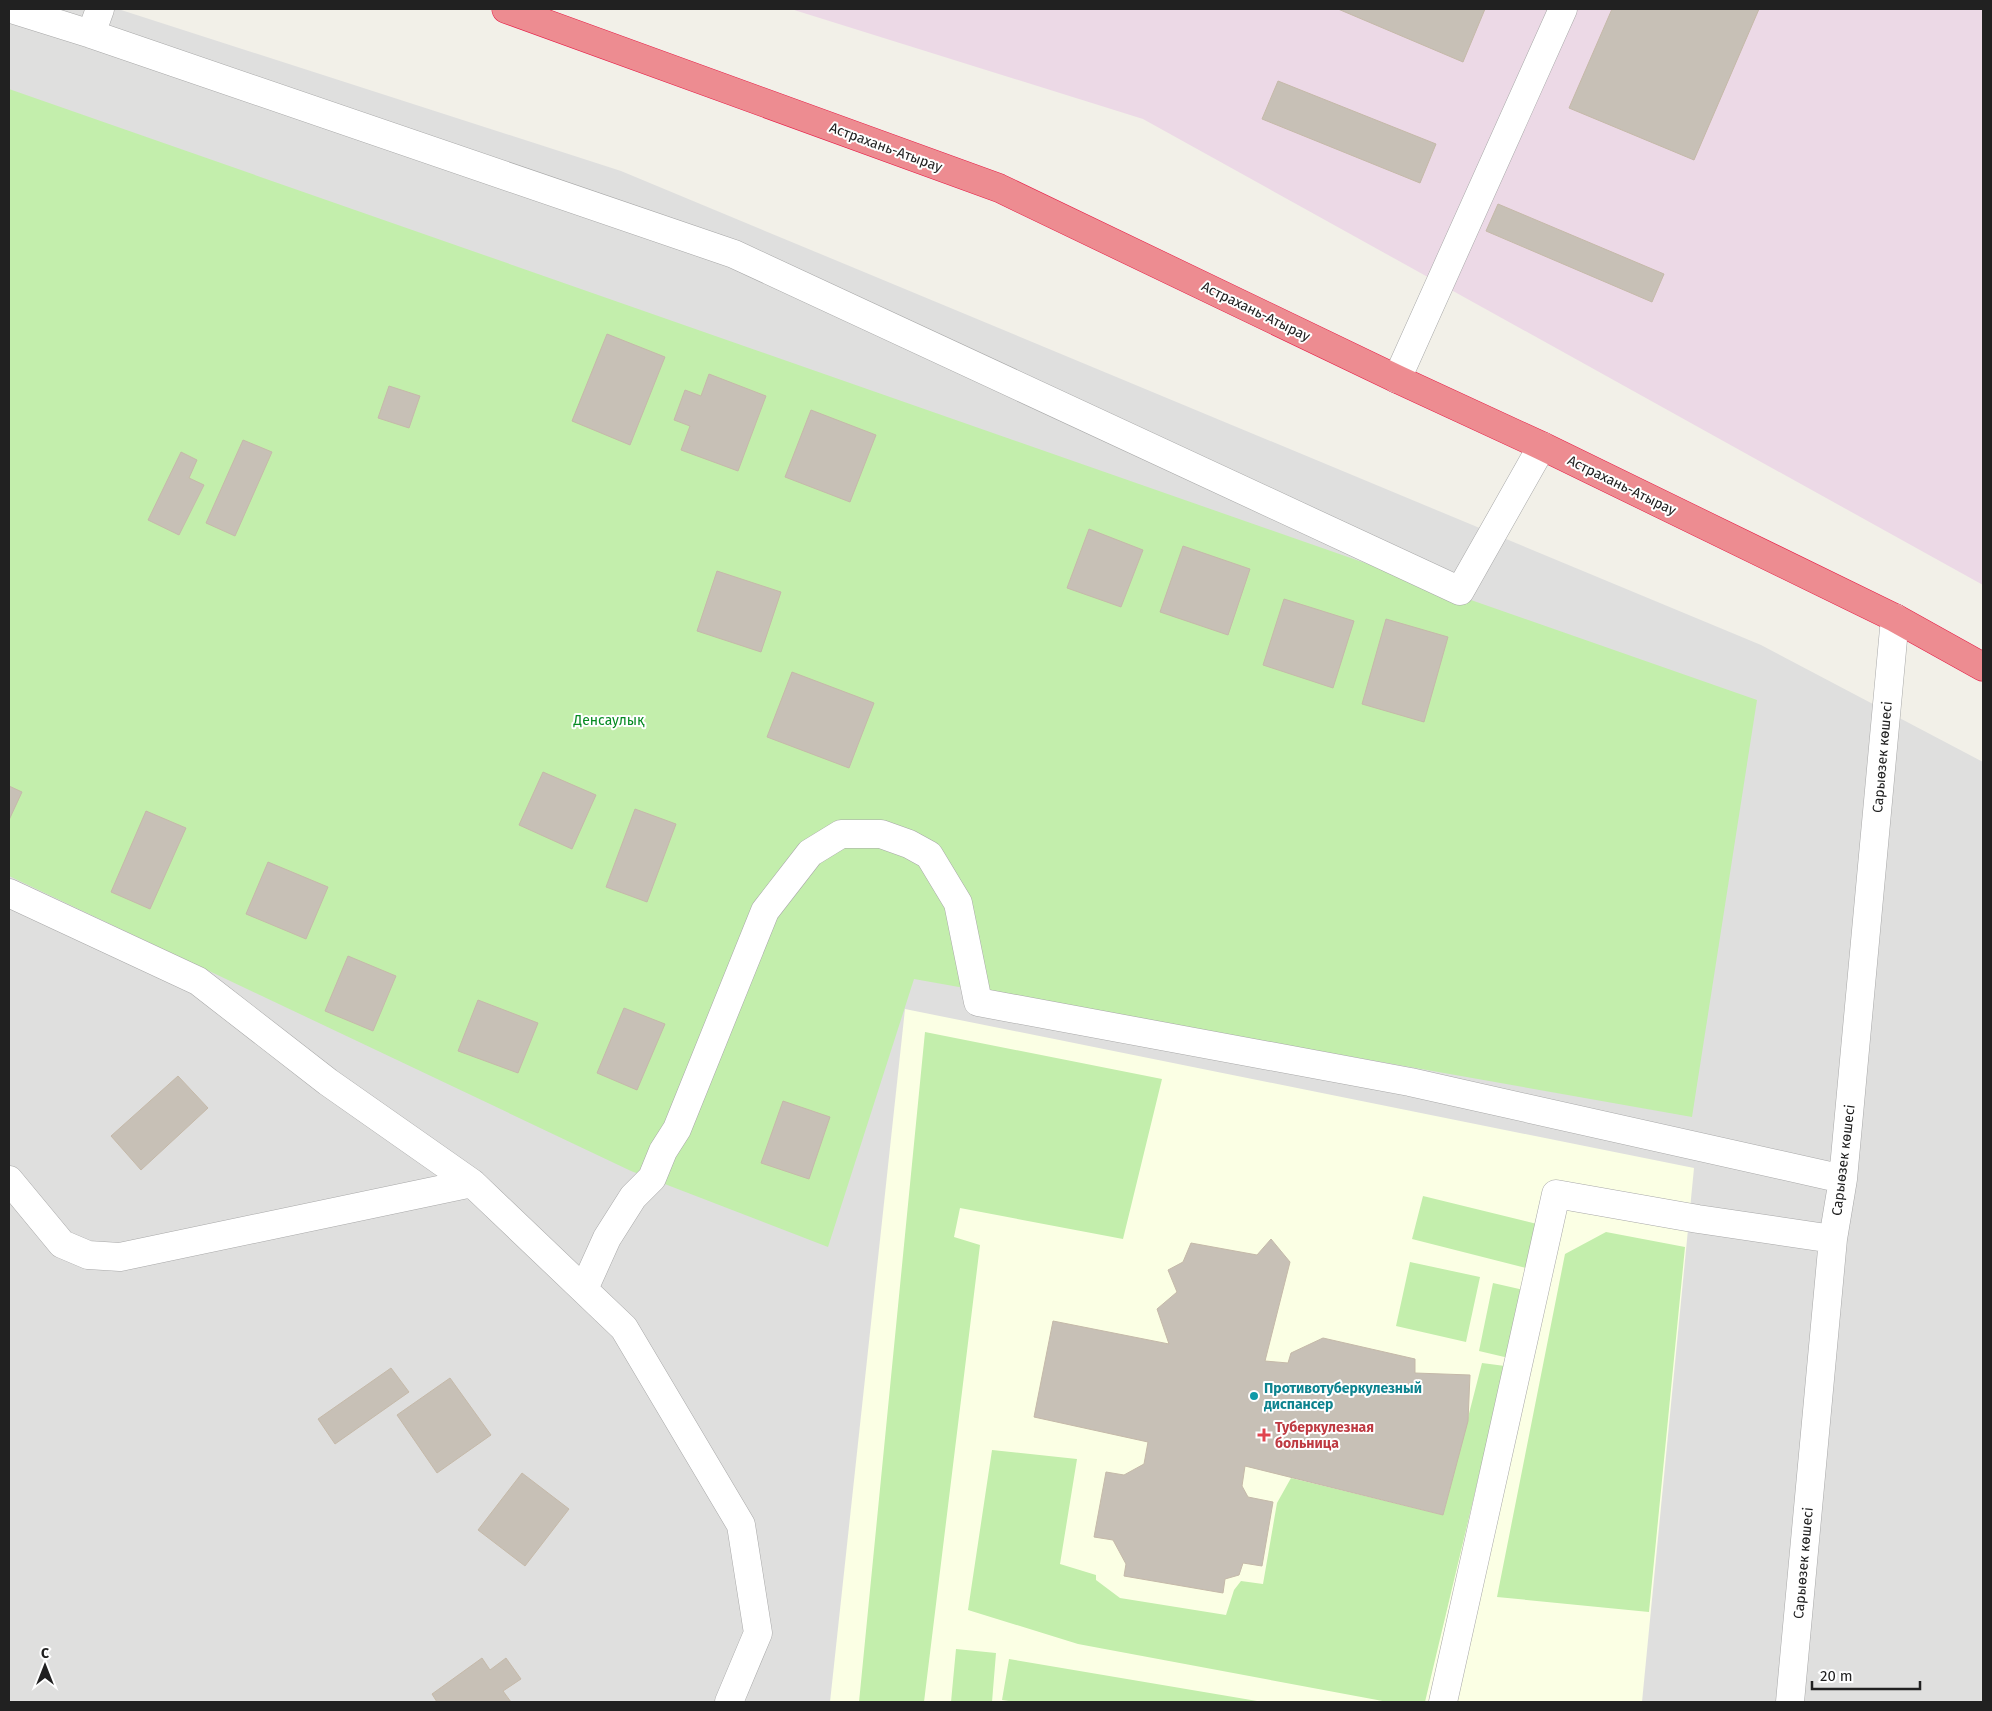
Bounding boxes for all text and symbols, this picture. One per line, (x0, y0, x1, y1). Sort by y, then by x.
street label: Астрахань-Атырау (827, 119, 945, 176)
street label: Астрахань-Атырау (1199, 278, 1313, 345)
street label: Астрахань-Атырау (1565, 452, 1679, 519)
street label: Сарыөзек көшесі (1869, 701, 1896, 814)
park label: Денсаулық (573, 712, 645, 729)
street label: Сарыөзек көшесі (1828, 1103, 1859, 1217)
place label: Противотуберкулезный диспансер (1264, 1380, 1422, 1413)
marker: Противотуберкулезный диспансер (1248, 1390, 1260, 1402)
place label: Туберкулезная больница (1275, 1419, 1374, 1452)
marker: Туберкулезная больница (1257, 1428, 1271, 1442)
street label: Сарыөзек көшесі (1790, 1507, 1817, 1620)
north arrow (20, 1641, 70, 1691)
text: С (41, 1645, 49, 1662)
scale bar (1812, 1658, 1920, 1690)
text: 20 m (1820, 1667, 1853, 1685)

